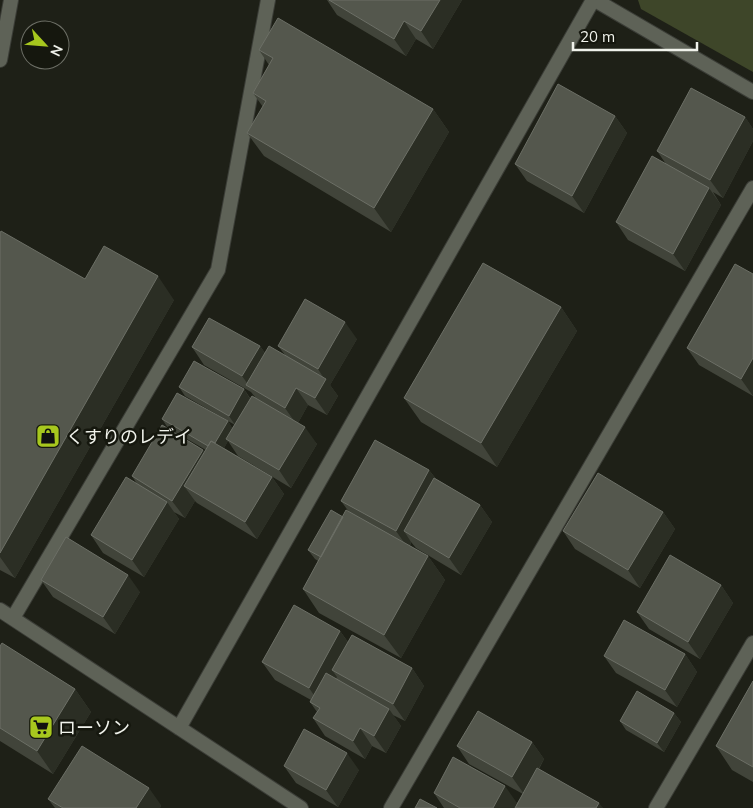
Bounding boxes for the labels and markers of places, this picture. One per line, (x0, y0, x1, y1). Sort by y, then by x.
shop icon: くすりのレデイ (35, 423, 61, 449)
place label: くすりのレデイ (66, 425, 192, 448)
supermarket icon: ローソン (28, 714, 54, 740)
place label: ローソン (58, 716, 130, 739)

